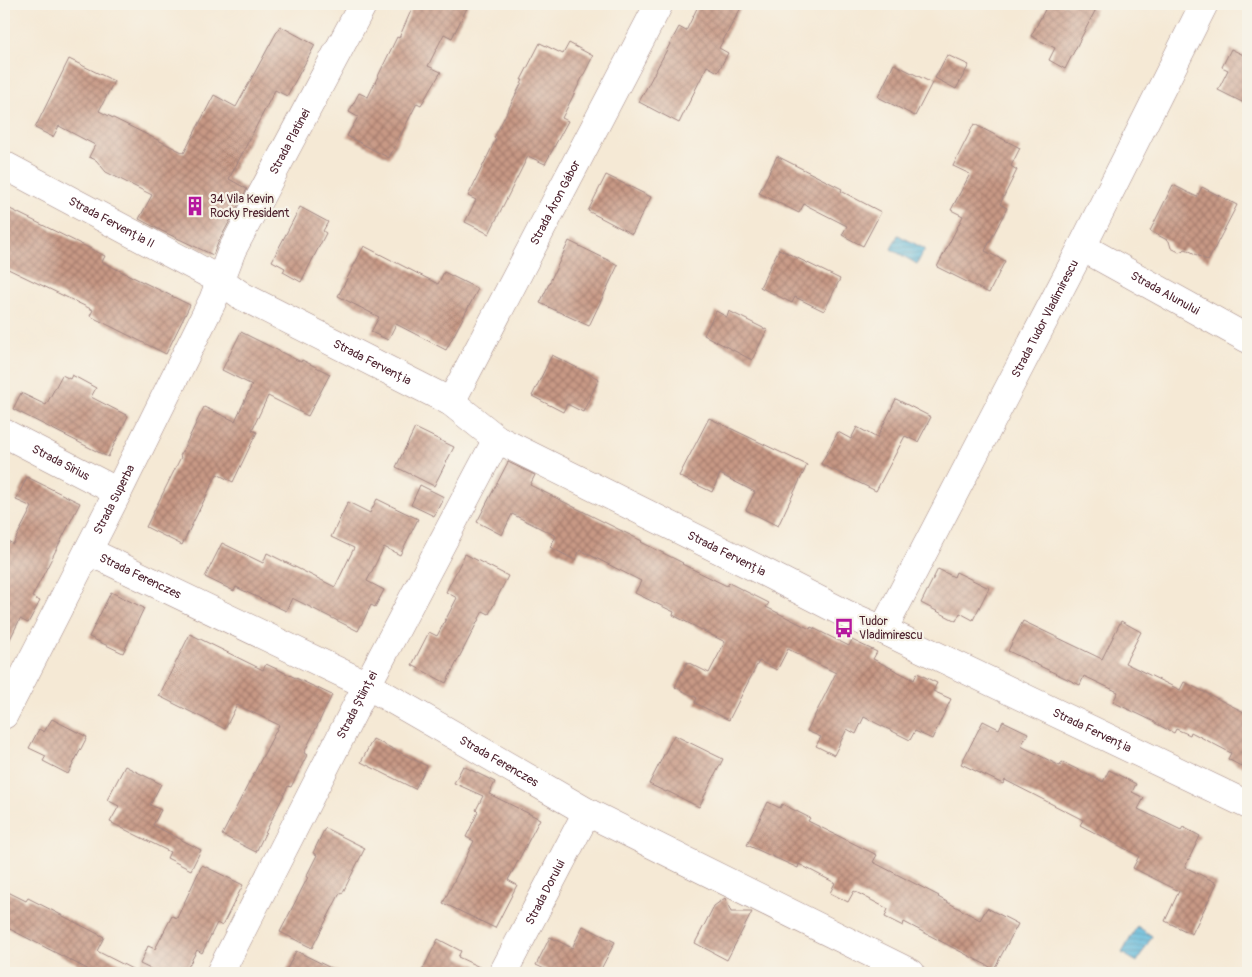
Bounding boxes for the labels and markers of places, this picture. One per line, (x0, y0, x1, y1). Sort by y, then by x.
place label: 34 Vila Kevin Rocky President (210, 192, 289, 221)
building icon: 34 Vila Kevin Rocky President (184, 195, 206, 217)
place label: Tudor Vladimirescu (859, 614, 923, 643)
bus stop icon: Tudor Vladimirescu (833, 617, 855, 639)

